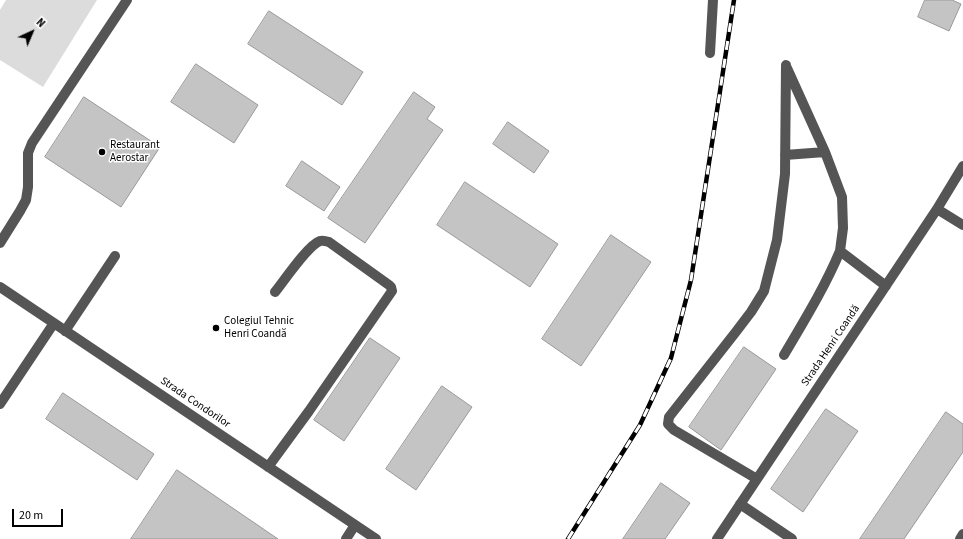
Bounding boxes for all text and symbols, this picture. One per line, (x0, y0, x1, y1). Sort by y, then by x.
north arrow (12, 12, 52, 52)
text: N (33, 15, 49, 31)
place label: Restaurant Aerostar (110, 139, 160, 165)
marker: Restaurant Aerostar (97, 147, 107, 157)
street label: Strada Henri Coandă (799, 303, 863, 389)
place label: Colegiul Tehnic Henri Coandă (224, 315, 294, 341)
marker: Colegiul Tehnic Henri Coandă (211, 323, 221, 333)
street label: Strada Condorilor (157, 375, 233, 431)
scale bar (14, 501, 65, 527)
text: 20 m (19, 507, 43, 524)

